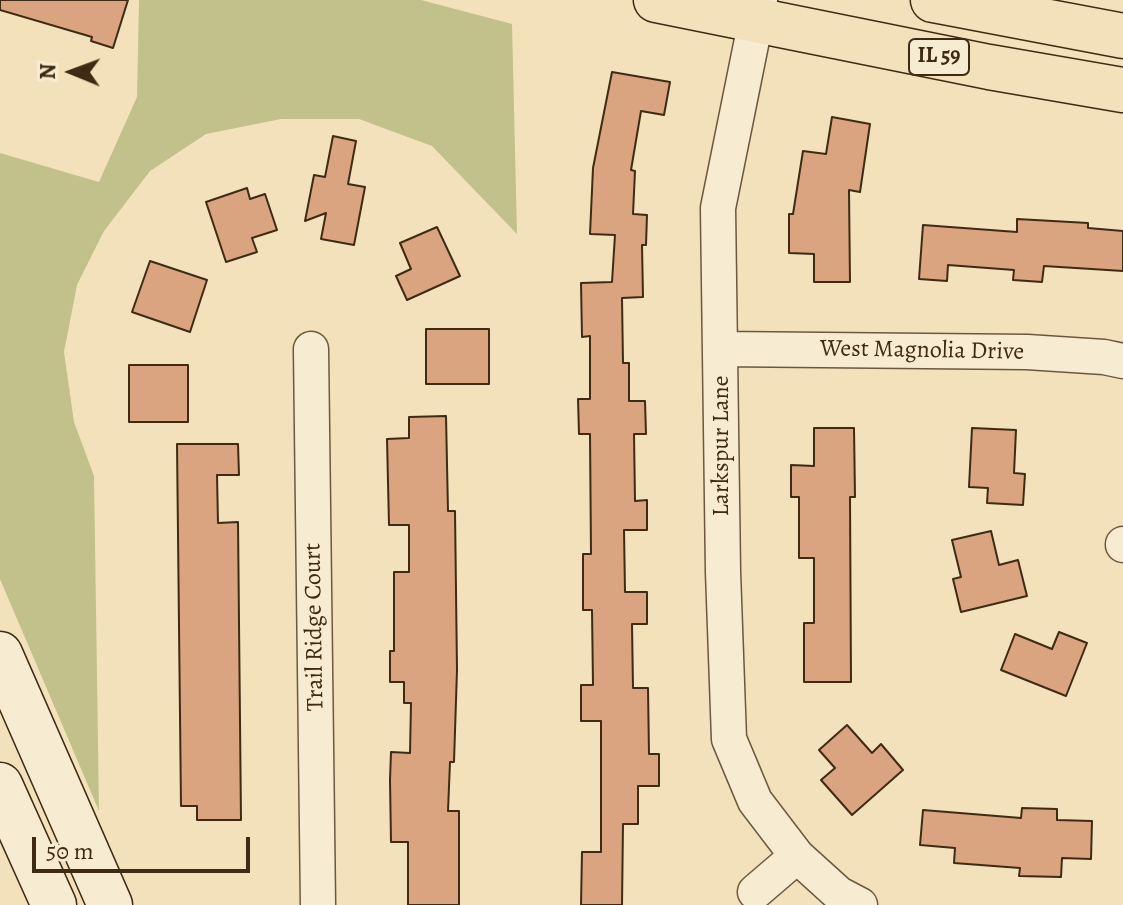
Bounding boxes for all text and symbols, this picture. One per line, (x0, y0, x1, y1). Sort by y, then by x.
north arrow (32, 32, 112, 112)
road number: IL 59 (909, 39, 969, 75)
text: N (33, 63, 63, 80)
street label: West Magnolia Drive (820, 335, 1024, 367)
street label: Larkspur Lane (708, 376, 736, 516)
street label: Trail Ridge Court (299, 543, 331, 711)
scale bar (36, 821, 254, 871)
text: 50 m (46, 835, 94, 867)

